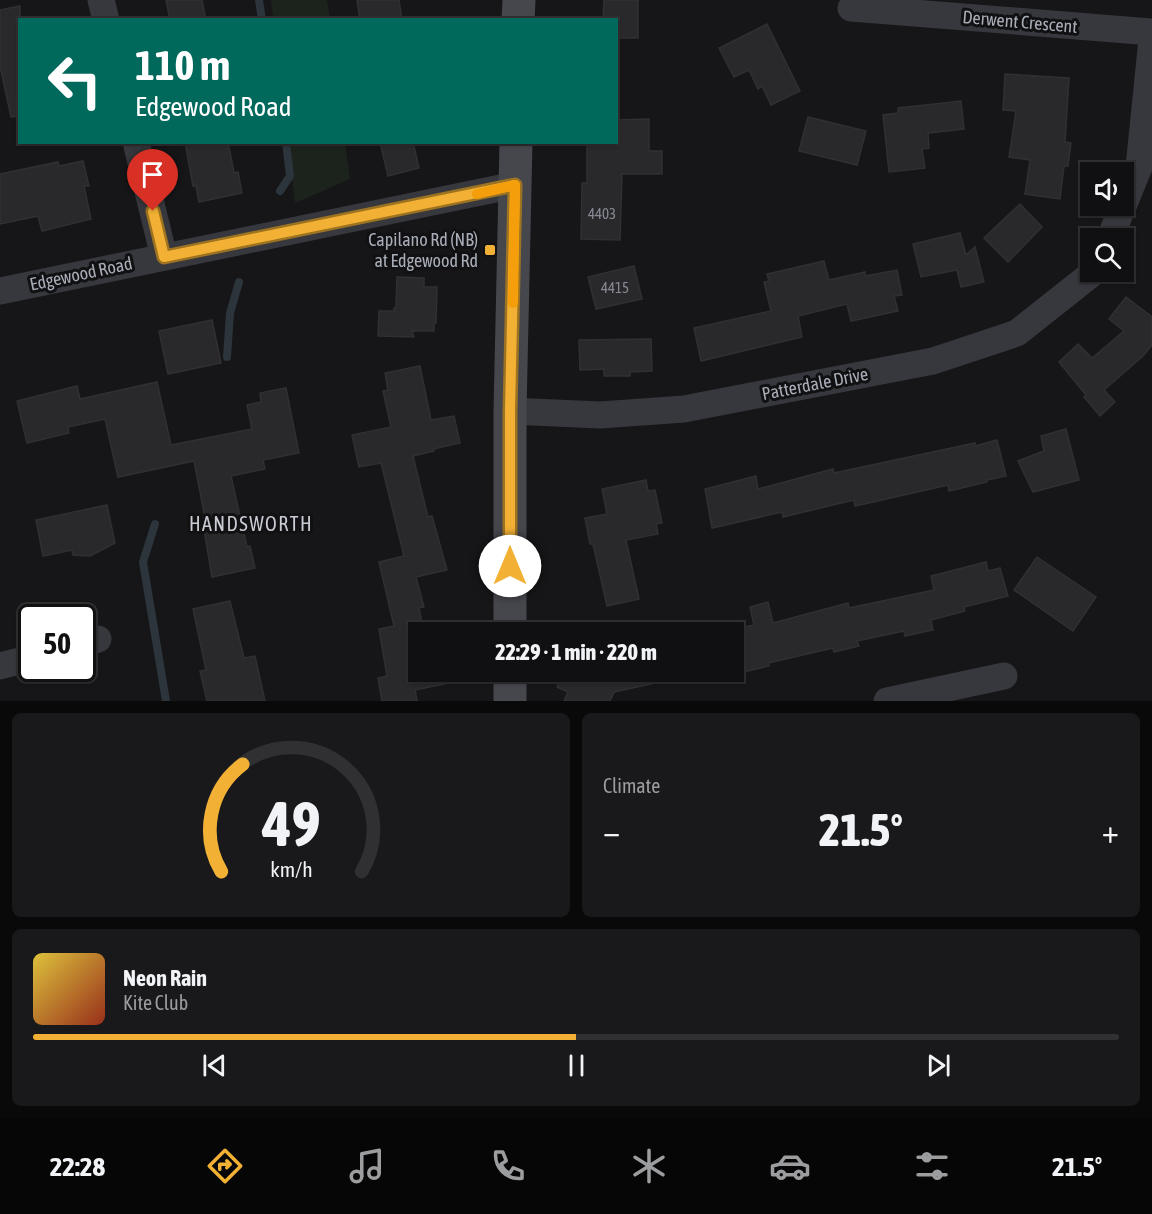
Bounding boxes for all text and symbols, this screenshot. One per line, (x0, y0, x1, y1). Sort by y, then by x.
street label: Derwent Crescent (962, 6, 1078, 37)
text: 110 m (135, 41, 230, 89)
icon: left (36, 42, 114, 120)
text: Edgewood Road (135, 91, 292, 122)
pin (127, 149, 178, 211)
icon: arrive (136, 158, 169, 191)
map controls (1080, 162, 1134, 282)
button: sound (1080, 162, 1134, 216)
house number: 4403 (588, 205, 616, 222)
button: search (1080, 228, 1134, 282)
place label: Capilano Rd (NB) at Edgewood Rd (368, 229, 478, 271)
marker: Capilano Rd (NB) at Edgewood Rd (483, 243, 497, 257)
street label: Edgewood Road (28, 252, 134, 295)
house number: 4415 (601, 279, 629, 296)
street label: Patterdale Drive (760, 363, 870, 404)
district label: HANDSWORTH (189, 512, 313, 535)
position arrow (478, 534, 542, 598)
speed limit sign: 50 (18, 604, 96, 682)
text: 22:29 · 1 min · 220 m (495, 639, 657, 665)
text: Climate (603, 774, 660, 797)
text: 49 (261, 788, 320, 859)
text: 21.5° (819, 804, 903, 856)
text: − (603, 812, 620, 850)
text: + (1102, 812, 1119, 850)
text: km/h (270, 857, 312, 882)
text: Neon Rain (123, 965, 207, 991)
text: Kite Club (123, 991, 188, 1014)
icon: previous (198, 1049, 231, 1082)
icon: pause (560, 1049, 593, 1082)
icon: next (922, 1049, 955, 1082)
icon: directions (204, 1145, 246, 1187)
icon: music (346, 1145, 388, 1187)
icon: phone (487, 1145, 529, 1187)
icon: climate (628, 1145, 670, 1187)
icon: car (769, 1145, 811, 1187)
icon: filters (911, 1145, 953, 1187)
text: 22:28 (50, 1151, 105, 1182)
text: 21.5° (1052, 1151, 1102, 1182)

